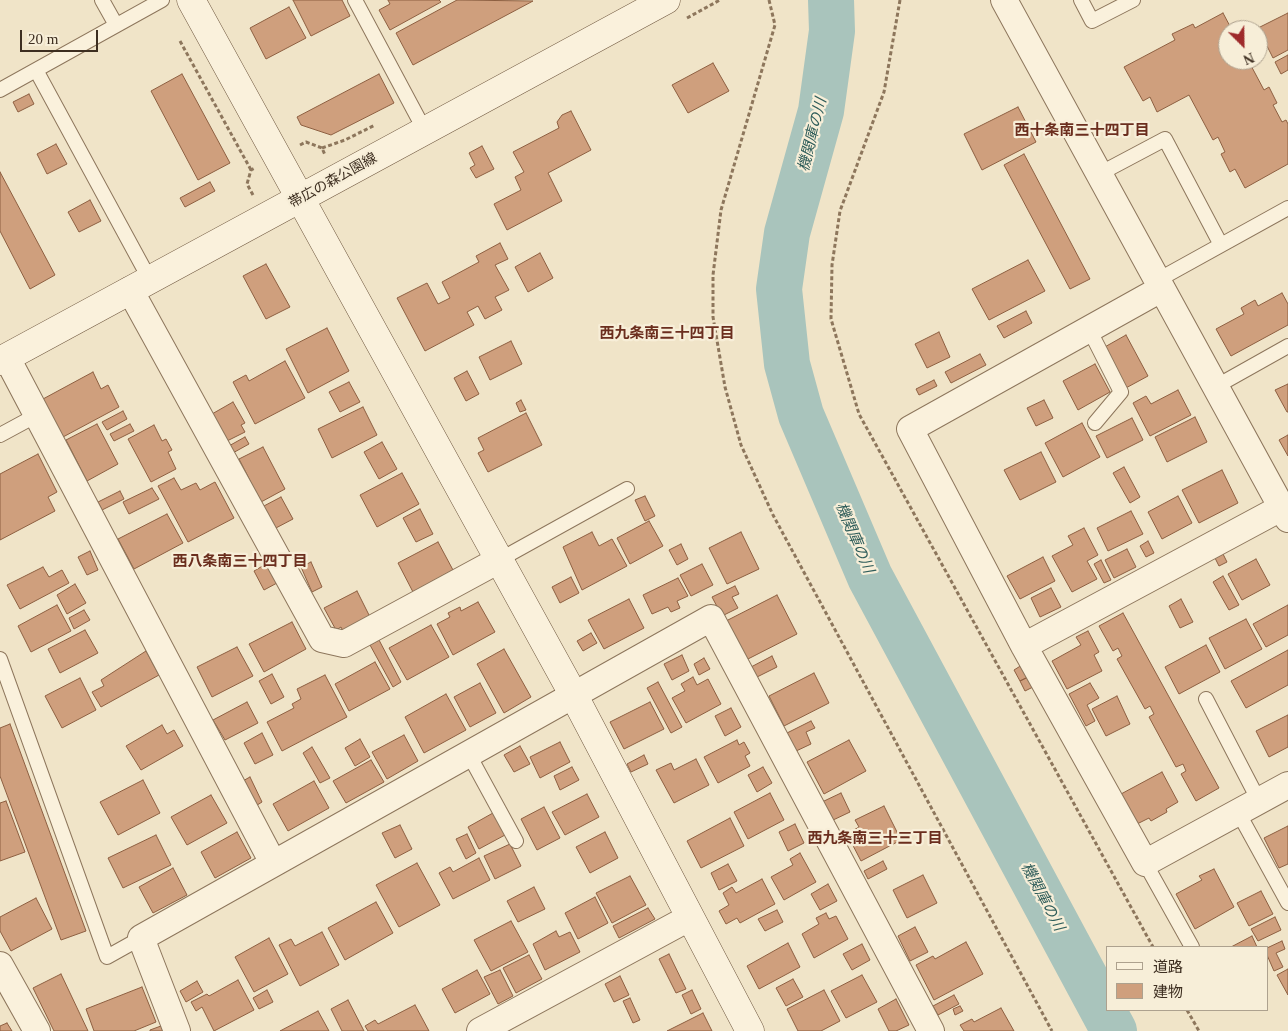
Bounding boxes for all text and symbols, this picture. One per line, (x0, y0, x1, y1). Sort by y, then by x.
scale bar (22, 20, 100, 52)
north arrow (1218, 20, 1268, 70)
text: 20 m (28, 31, 58, 47)
text: N (1241, 49, 1256, 67)
water label: 機関庫の川 (795, 96, 831, 174)
district label: 西十条南三十四丁目 (1015, 122, 1149, 140)
street label: 帯広の森公園線 (286, 150, 380, 212)
district label: 西九条南三十四丁目 (600, 325, 734, 343)
water label: 機関庫の川 (831, 500, 877, 576)
district label: 西八条南三十四丁目 (173, 553, 307, 571)
district label: 西九条南三十三丁目 (808, 830, 942, 848)
water label: 機関庫の川 (1016, 860, 1068, 934)
legend (1106, 946, 1268, 1011)
text: 道路 (1153, 959, 1183, 975)
text: 建物 (1153, 984, 1183, 1000)

